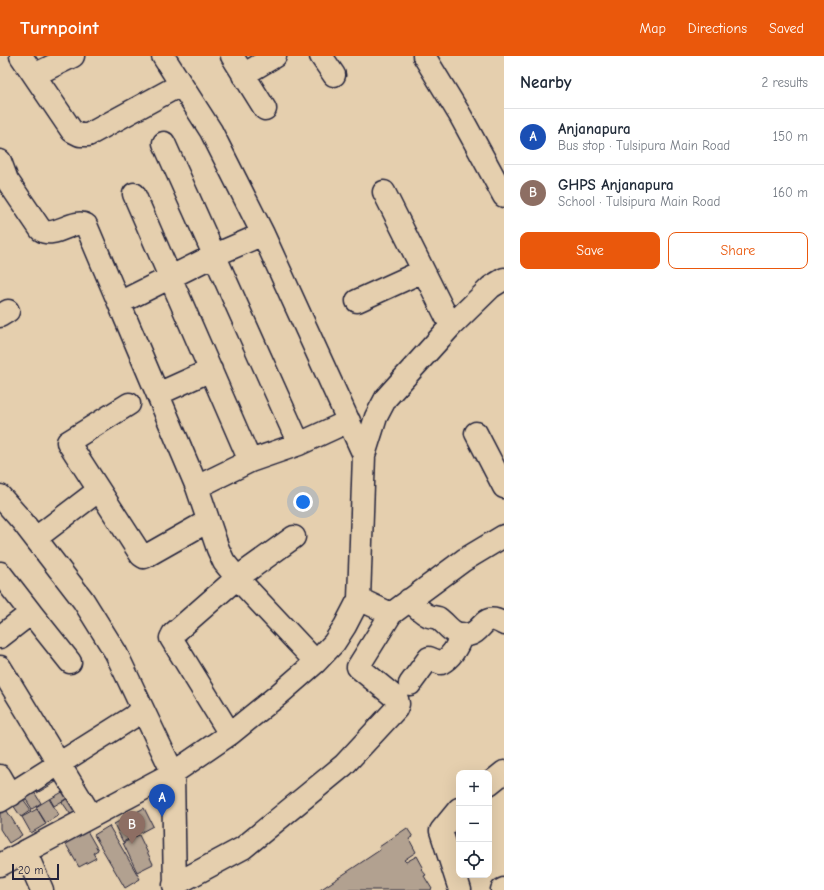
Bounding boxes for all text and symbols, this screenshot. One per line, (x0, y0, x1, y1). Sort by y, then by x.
text: Turnpoint (20, 17, 99, 39)
text: Map (639, 20, 666, 37)
text: Directions (688, 20, 747, 37)
text: Saved (769, 20, 804, 37)
text: Nearby (520, 73, 571, 92)
text: 2 results (761, 75, 808, 90)
text: Anjanapura (558, 120, 631, 138)
text: A (529, 129, 537, 144)
text: 150 m (773, 129, 808, 144)
text: Bus stop · Tulsipura Main Road (558, 138, 730, 153)
text: GHPS Anjanapura (558, 176, 674, 194)
text: B (529, 185, 537, 200)
text: 160 m (773, 185, 808, 200)
text: School · Tulsipura Main Road (558, 194, 720, 209)
button: Save (520, 232, 660, 269)
button: Share (668, 232, 808, 269)
your location (293, 492, 313, 512)
map controls (456, 770, 492, 878)
button: + (456, 770, 492, 806)
pin: A (149, 784, 175, 817)
button: − (456, 806, 492, 842)
pin: B (119, 811, 145, 844)
button: locate (456, 842, 492, 878)
scale bar (12, 862, 59, 881)
text: 20 m (18, 864, 43, 877)

